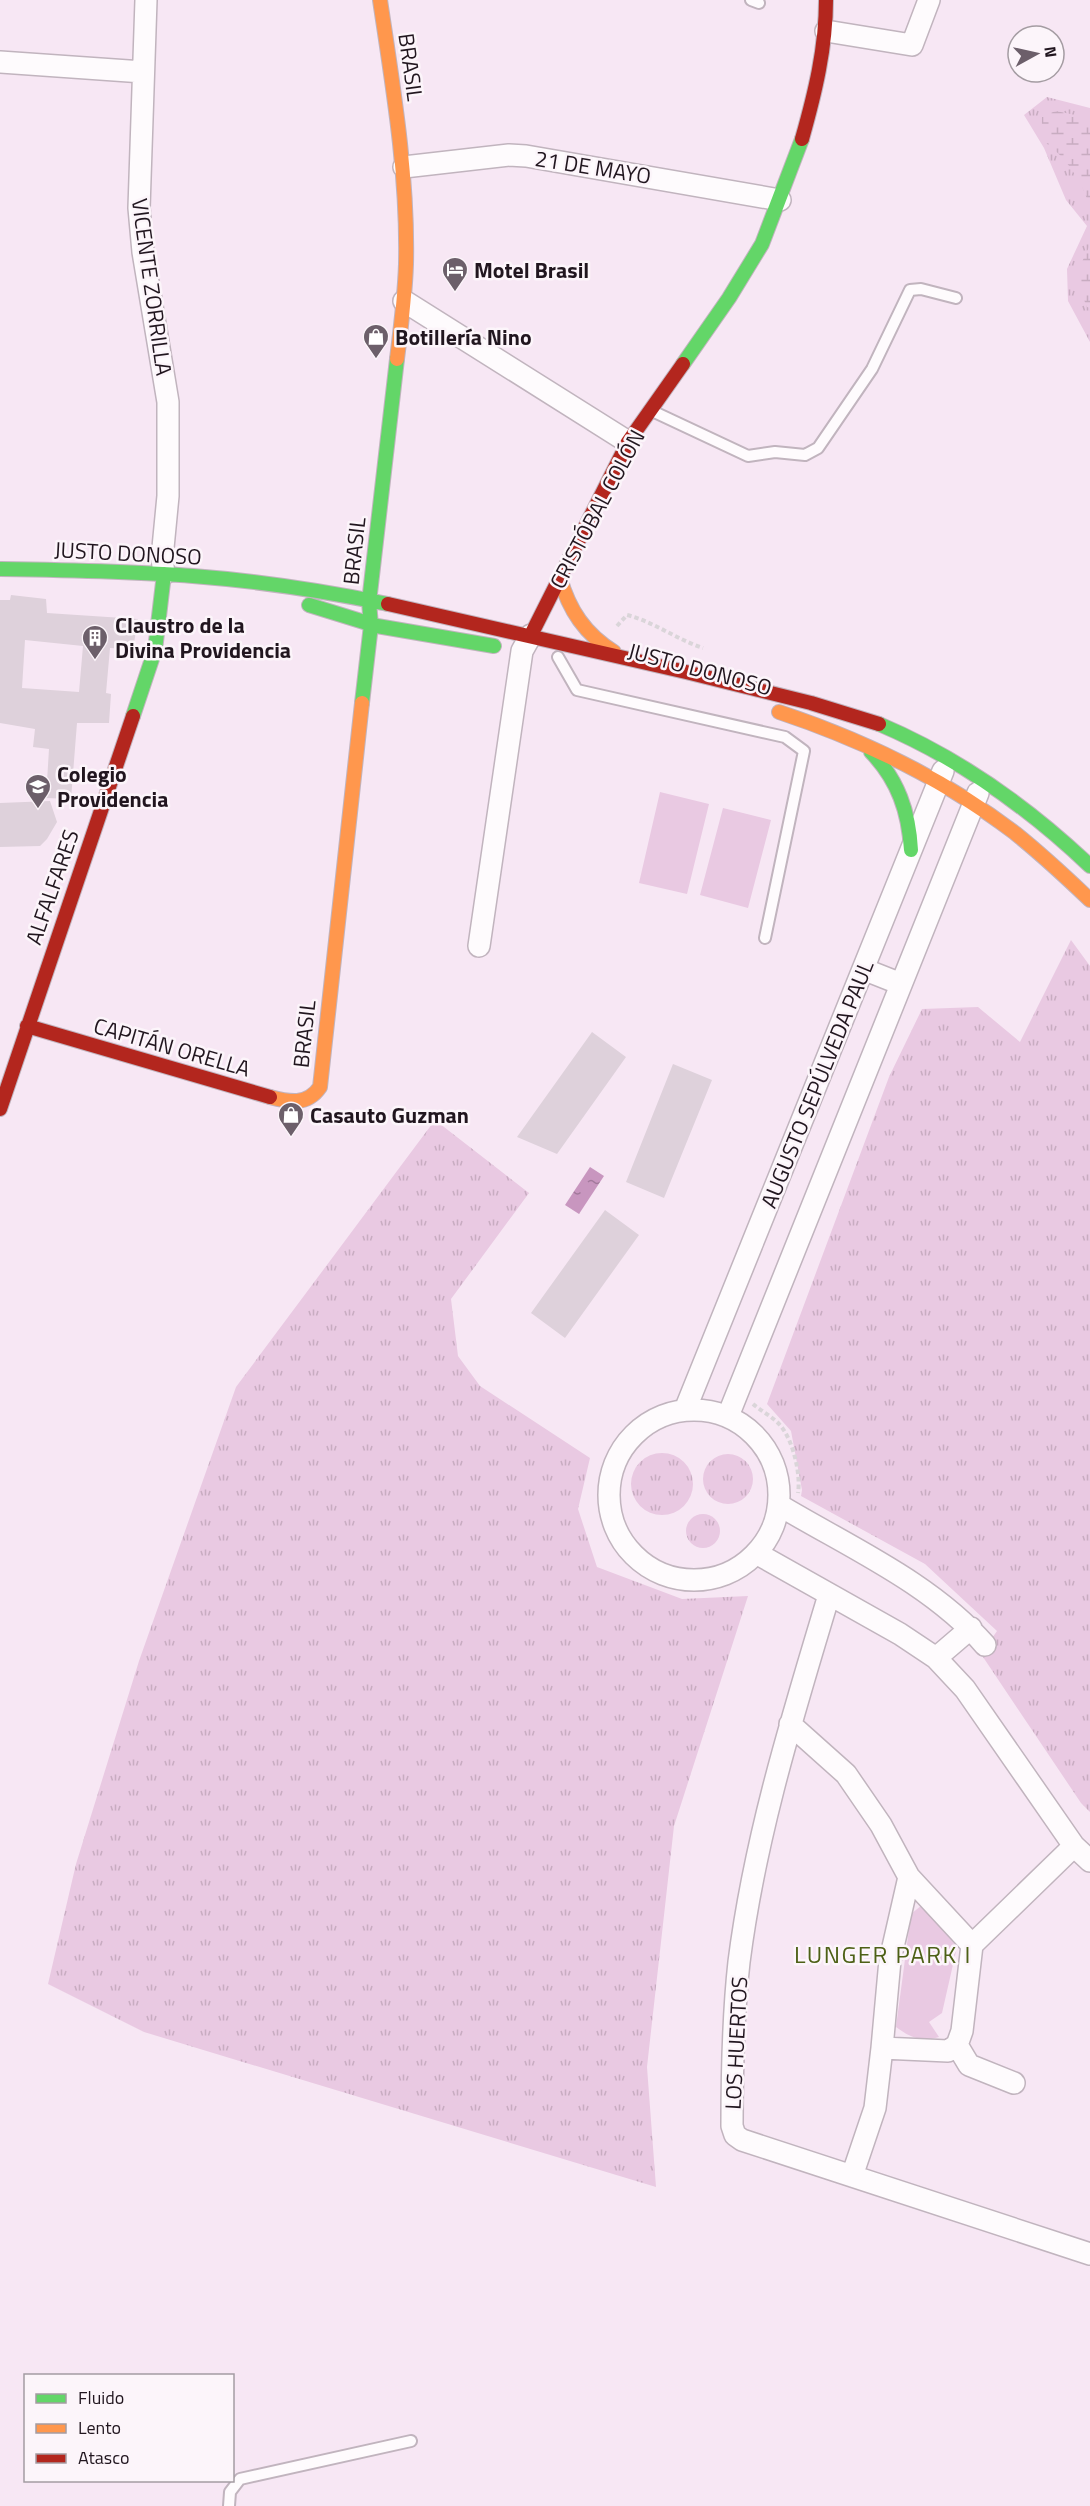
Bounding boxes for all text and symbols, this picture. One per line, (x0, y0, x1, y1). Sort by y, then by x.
north arrow (1006, 24, 1066, 84)
street label: BRASIL (389, 31, 433, 103)
text: N (1038, 45, 1064, 59)
street label: 21 DE MAYO (533, 141, 653, 193)
street label: VICENTE ZORRILLA (123, 196, 181, 378)
place label: Motel Brasil (474, 253, 589, 287)
hotel icon: Motel Brasil (440, 255, 470, 293)
place label: Botillería Nino (395, 320, 532, 354)
shop icon: Botillería Nino (361, 322, 391, 360)
street label: CRISTÓBAL COLÓN (541, 423, 653, 595)
street label: BRASIL (334, 515, 374, 586)
street label: JUSTO DONOSO (53, 532, 203, 574)
place label: Claustro de la Divina Providencia (115, 608, 291, 667)
building icon: Claustro de la Divina Providencia (80, 623, 110, 661)
street label: JUSTO DONOSO (624, 633, 776, 705)
place label: Colegio Providencia (57, 757, 169, 816)
school or university icon: Colegio Providencia (23, 772, 53, 810)
street label: ALFALFARES (16, 825, 88, 949)
street label: AUGUSTO SEPÚLVEDA PAUL (752, 955, 883, 1213)
street label: BRASIL (284, 998, 324, 1069)
street label: CAPITÁN ORELLA (90, 1008, 254, 1086)
place label: Casauto Guzman (310, 1098, 469, 1132)
shop icon: Casauto Guzman (276, 1100, 306, 1138)
district label: LUNGER PARK I (794, 1936, 972, 1972)
street label: LOS HUERTOS (716, 1975, 756, 2111)
legend (24, 2374, 234, 2482)
text: Fluido (78, 2384, 124, 2411)
text: Lento (78, 2414, 121, 2441)
text: Atasco (78, 2444, 129, 2471)

